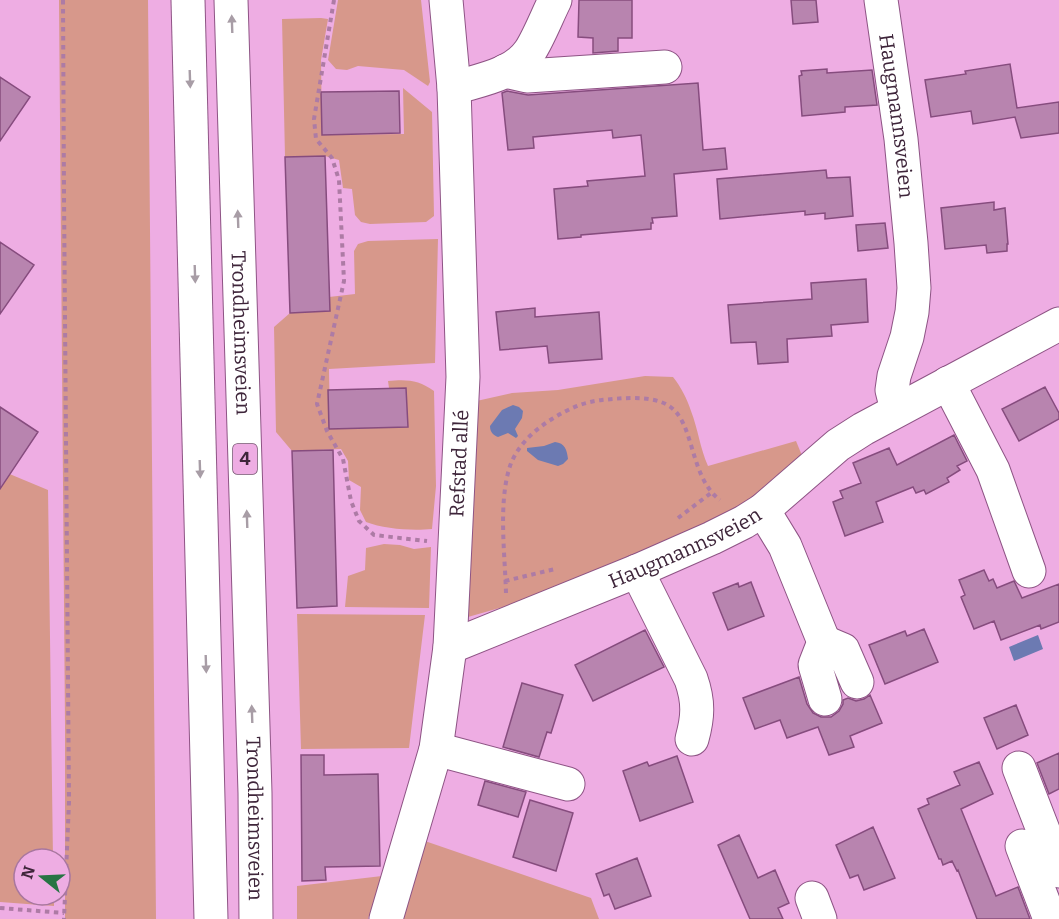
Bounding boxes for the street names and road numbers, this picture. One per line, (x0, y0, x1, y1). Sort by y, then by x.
street label: Haugmannsveien (874, 32, 919, 199)
street label: Trondheimsveien (227, 250, 256, 416)
street label: Refstad allé (444, 409, 473, 518)
road number: 4 (233, 444, 257, 474)
street label: Haugmannsveien (605, 502, 766, 593)
street label: Trondheimsveien (241, 736, 268, 901)

